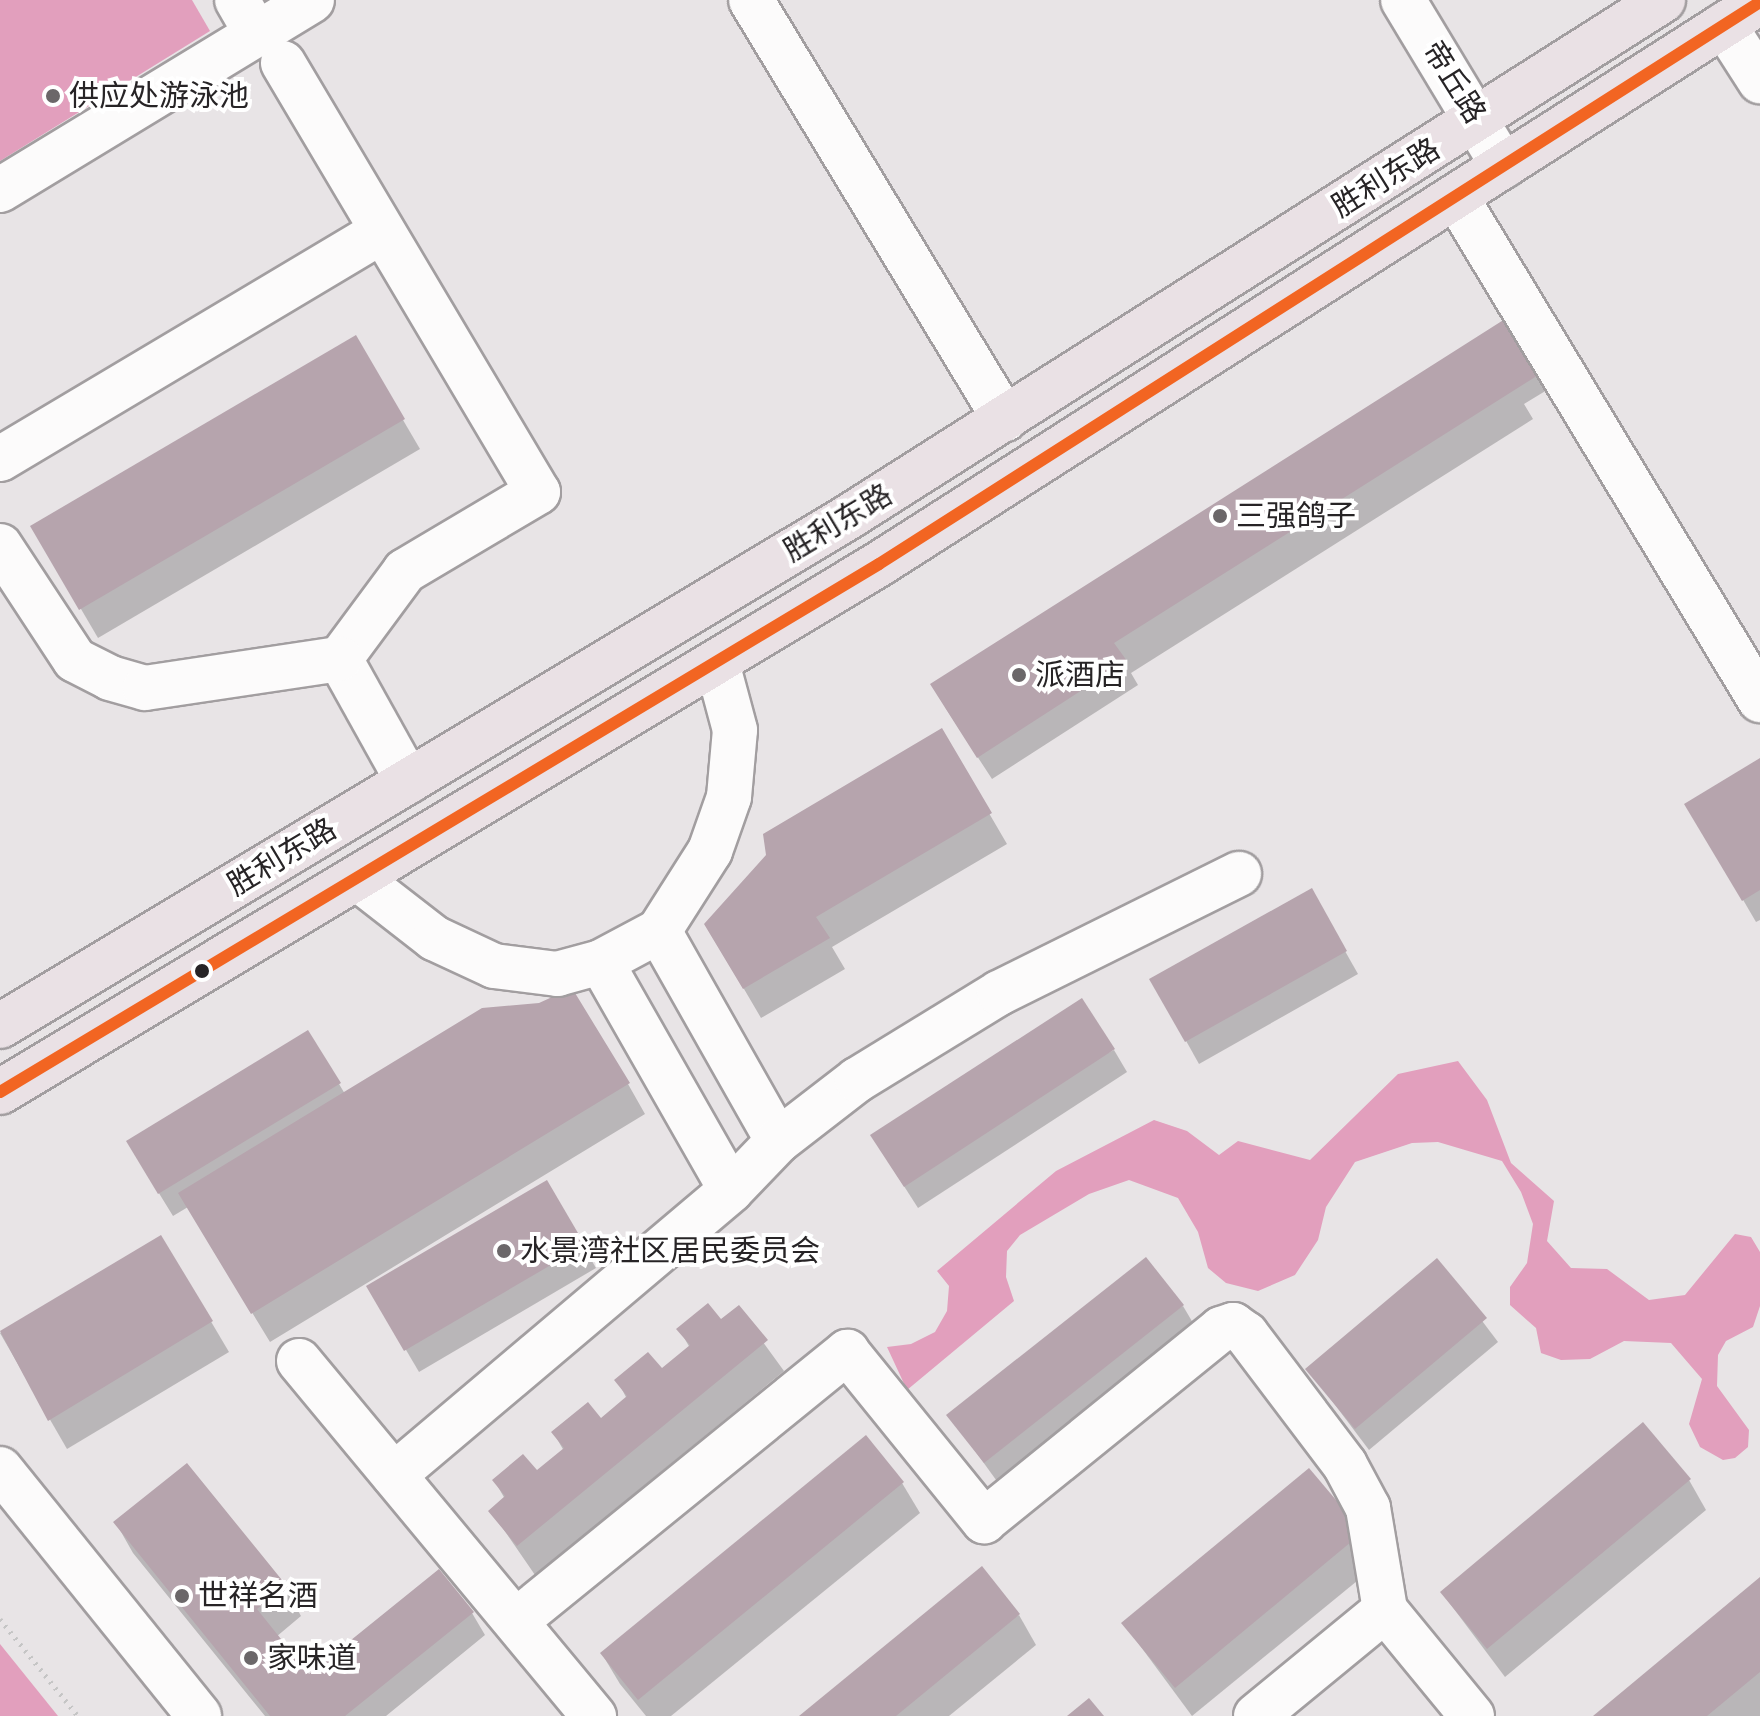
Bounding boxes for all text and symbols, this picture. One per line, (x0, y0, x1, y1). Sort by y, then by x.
street label: 帝丘路 (1415, 34, 1493, 130)
place label: 供应处游泳池 (69, 78, 249, 114)
marker: 供应处游泳池 (44, 87, 62, 105)
street label: 胜利东路 (1326, 131, 1446, 225)
street label: 胜利东路 (777, 477, 899, 569)
place label: 三强鸽子 (1236, 498, 1356, 534)
marker: 三强鸽子 (1211, 507, 1229, 525)
place label: 派酒店 (1035, 657, 1125, 693)
marker: 派酒店 (1010, 666, 1028, 684)
street label: 胜利东路 (221, 811, 343, 903)
unlabelled marker (194, 963, 210, 979)
place label: 水景湾社区居民委员会 (520, 1233, 820, 1269)
marker: 水景湾社区居民委员会 (495, 1242, 513, 1260)
place label: 世祥名酒 (198, 1578, 318, 1614)
marker: 世祥名酒 (173, 1587, 191, 1605)
place label: 家味道 (267, 1640, 357, 1676)
marker: 家味道 (242, 1649, 260, 1667)

